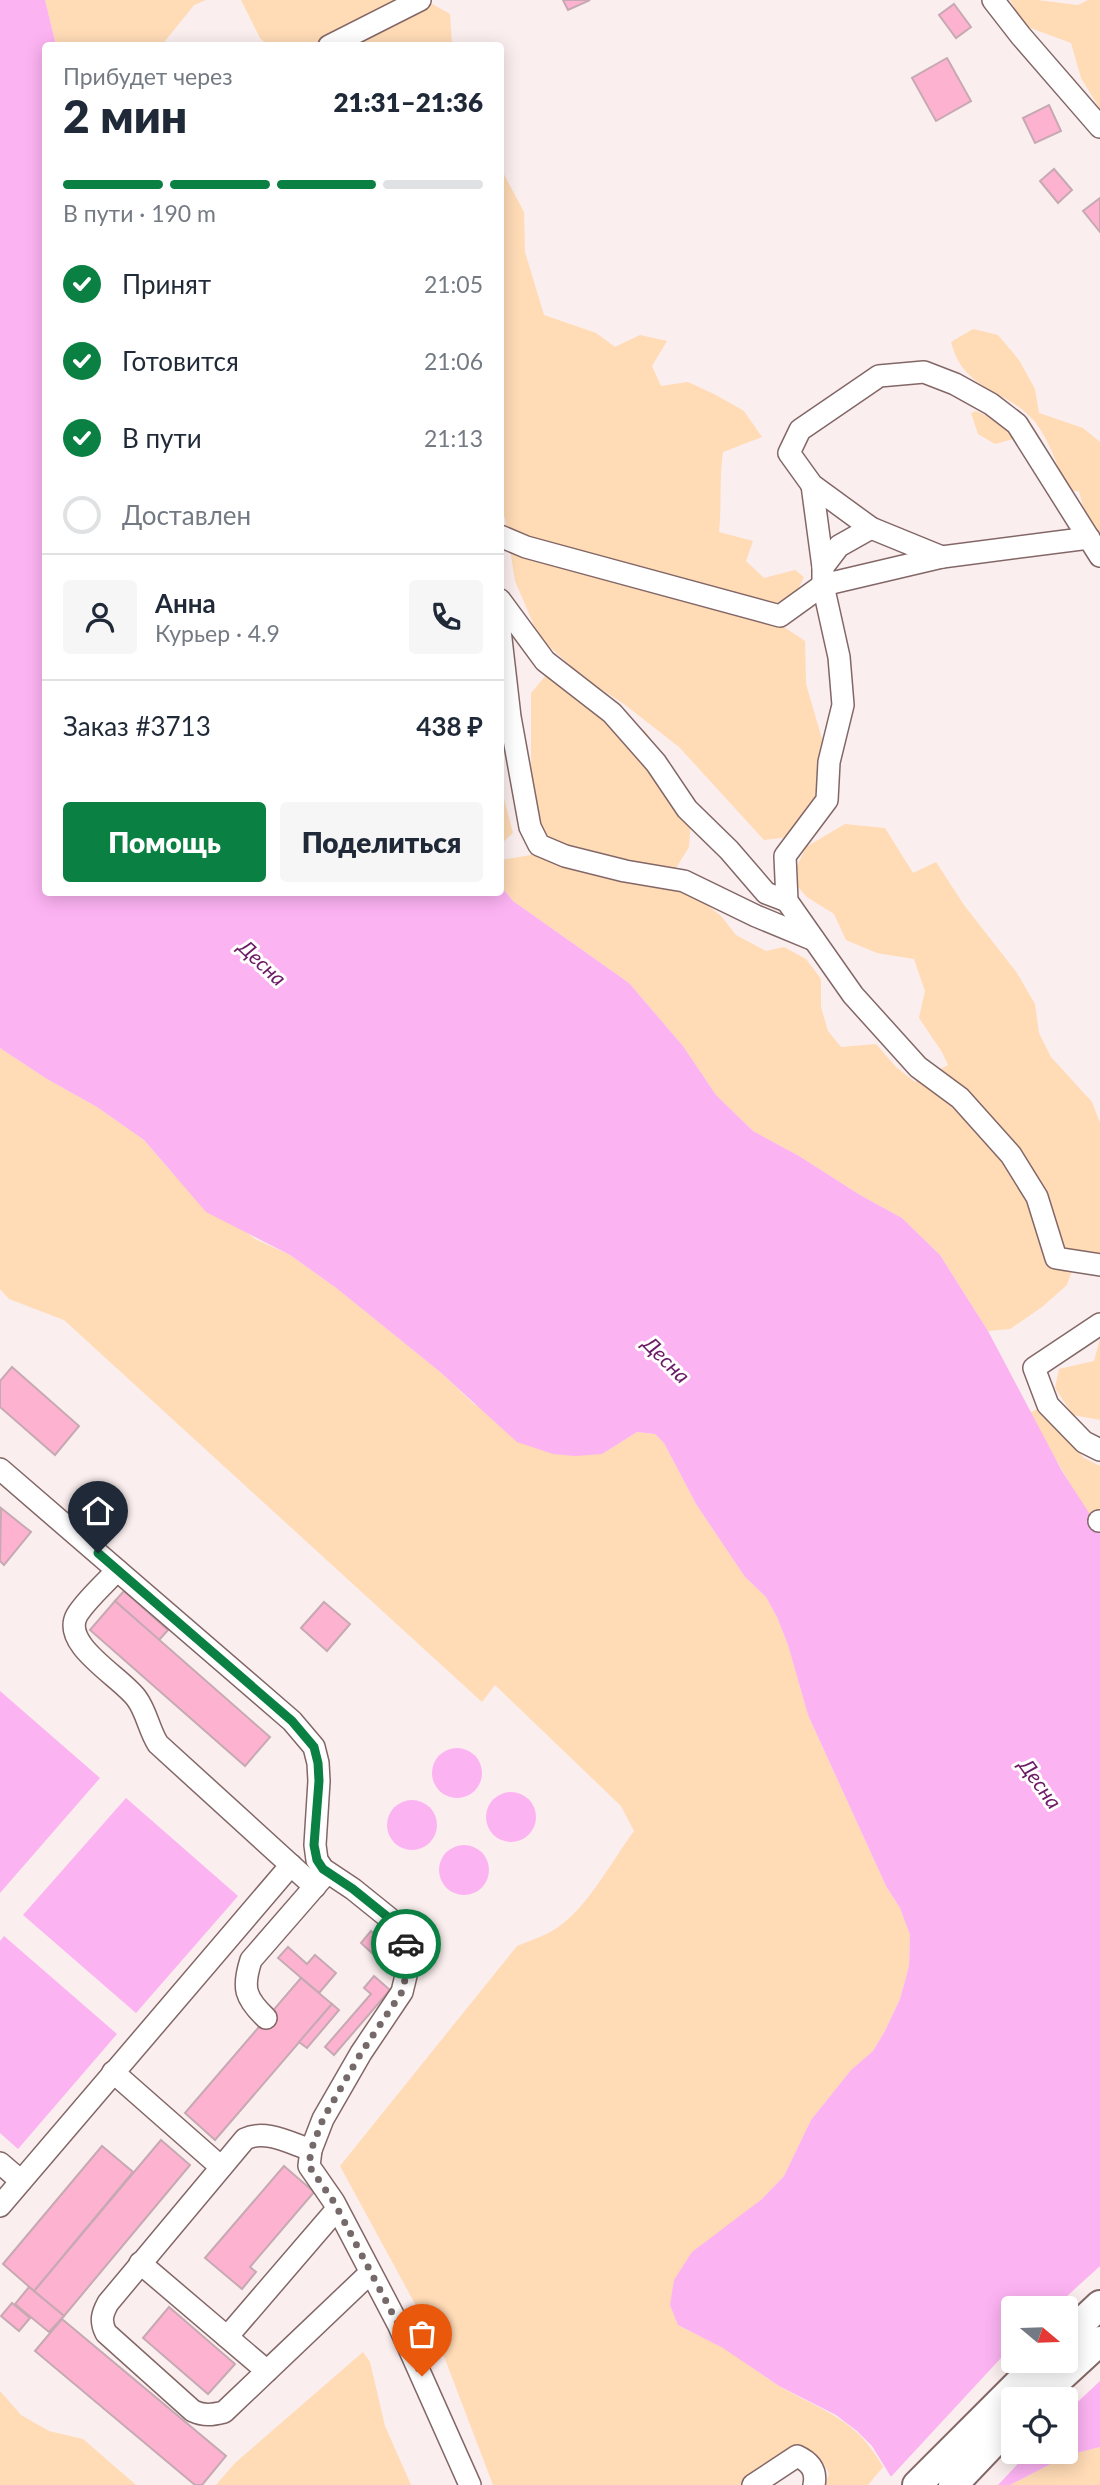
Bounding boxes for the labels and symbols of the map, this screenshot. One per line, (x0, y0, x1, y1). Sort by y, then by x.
water label: Десна (233, 932, 292, 990)
water label: Десна (637, 1329, 696, 1388)
pin (68, 1481, 128, 1553)
water label: Десна (1013, 1751, 1068, 1813)
courier (371, 1909, 441, 1979)
north arrow (1001, 2296, 1078, 2373)
pin (392, 2304, 452, 2376)

